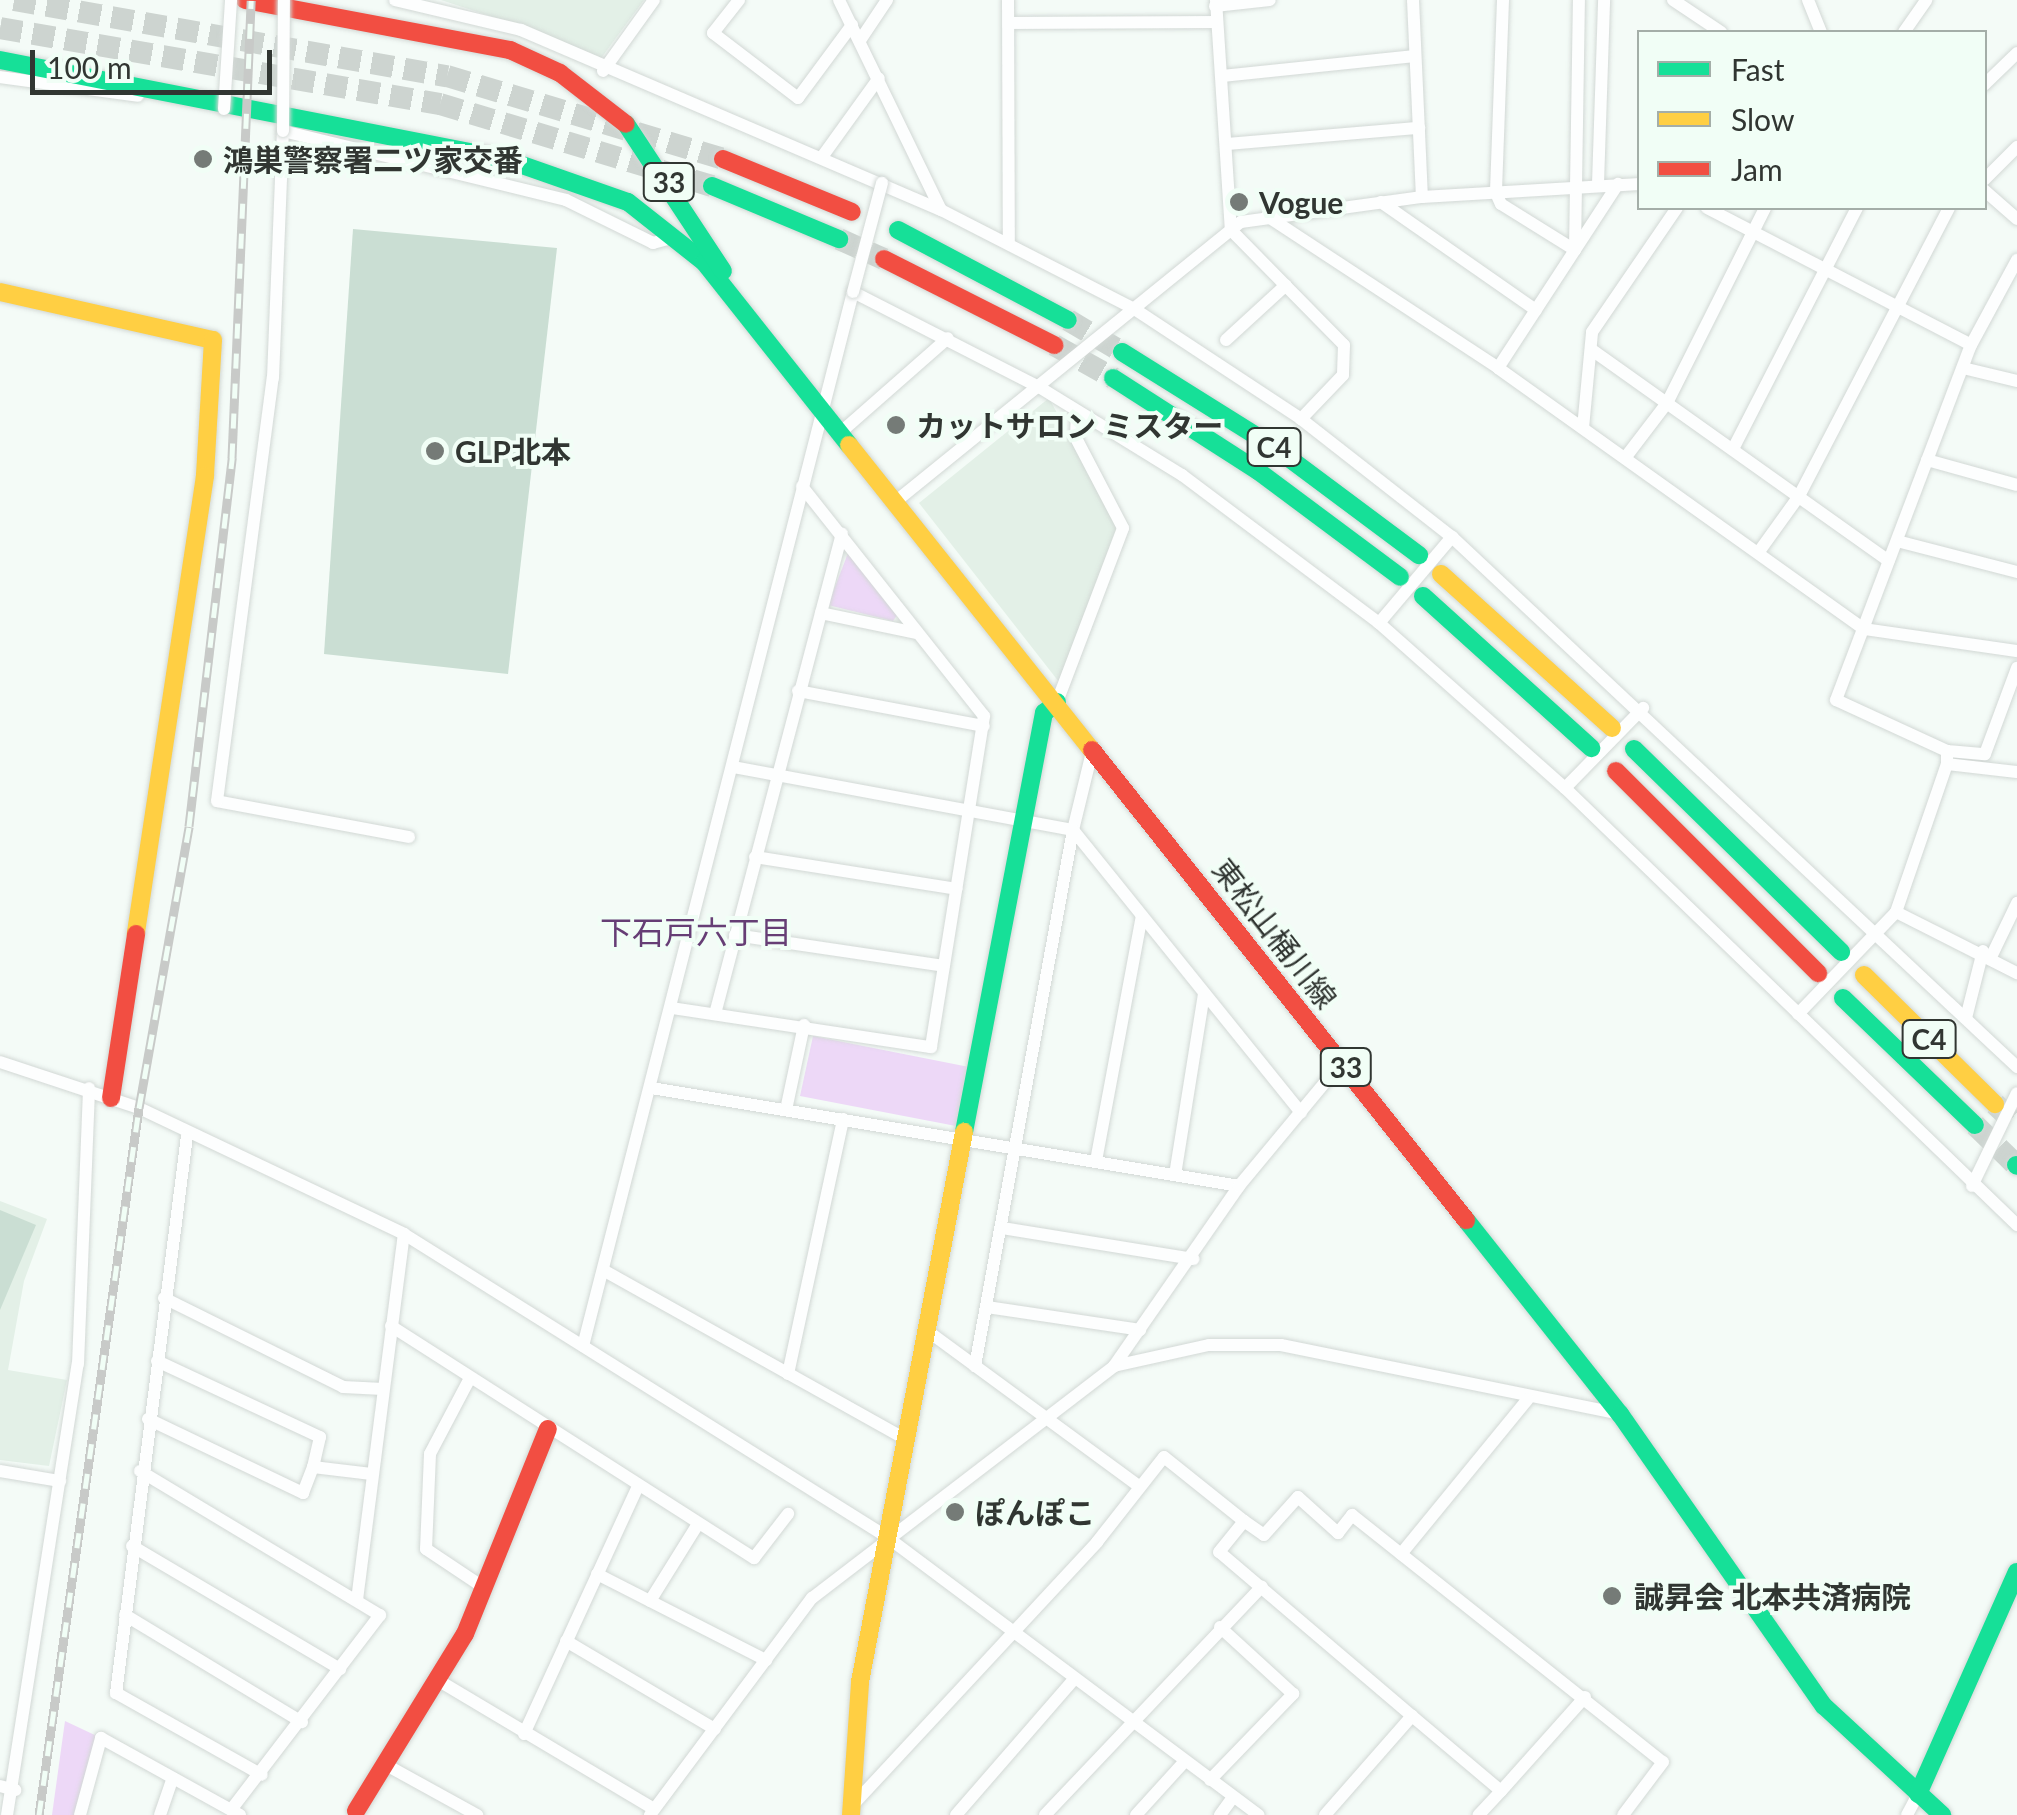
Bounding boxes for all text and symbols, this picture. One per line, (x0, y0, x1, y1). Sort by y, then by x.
scale bar (35, 30, 278, 92)
legend (1637, 30, 1987, 210)
text: 100 m (47, 49, 132, 85)
text: Fast (1731, 51, 1785, 87)
text: Slow (1731, 101, 1794, 137)
place label: 鴻巣警察署二ツ家交番 (223, 141, 523, 177)
marker: 鴻巣警察署二ツ家交番 (192, 148, 214, 170)
text: Jam (1731, 151, 1783, 187)
road number: 33 (642, 159, 696, 205)
place label: Vogue (1259, 184, 1343, 220)
marker: Vogue (1228, 191, 1250, 213)
place label: カットサロン ミスター (916, 407, 1223, 443)
marker: カットサロン ミスター (885, 414, 907, 436)
road number: C4 (1246, 424, 1302, 470)
place label: GLP北本 (455, 433, 571, 469)
marker: GLP北本 (424, 440, 446, 462)
street label: 東松山桶川線 (1205, 851, 1345, 1015)
district label: 下石戸六丁目 (600, 913, 792, 951)
road number: C4 (1902, 1016, 1956, 1062)
road number: 33 (1318, 1044, 1374, 1090)
place label: ぽんぽこ (975, 1494, 1095, 1530)
marker: ぽんぽこ (944, 1501, 966, 1523)
place label: 誠昇会 北本共済病院 (1634, 1578, 1911, 1614)
marker: 誠昇会 北本共済病院 (1599, 1583, 1625, 1609)

